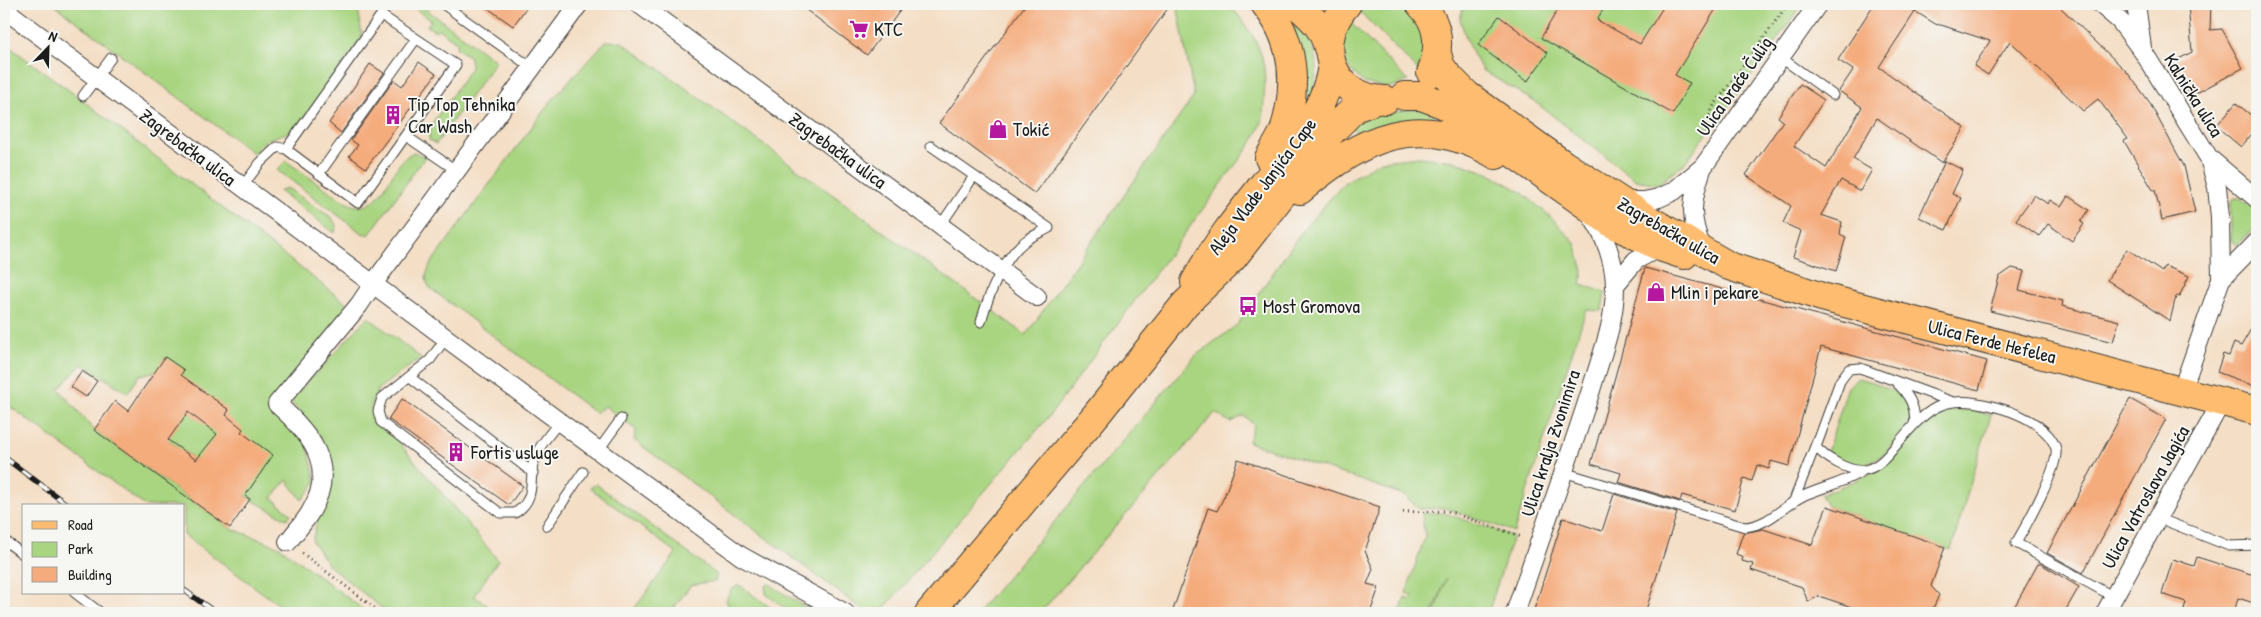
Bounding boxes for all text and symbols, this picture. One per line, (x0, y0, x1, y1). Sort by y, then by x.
place label: KTC (874, 16, 903, 42)
supermarket icon: KTC (848, 18, 870, 40)
north arrow (22, 22, 72, 72)
text: N (46, 25, 61, 46)
street label: Ulica braće Čulig (1690, 31, 1778, 141)
street label: Kalnička ulica (2158, 48, 2230, 142)
place label: Tip Top Tehnika Car Wash (408, 91, 516, 139)
street label: Zagrebačka ulica (134, 102, 242, 192)
building icon: Tip Top Tehnika Car Wash (382, 104, 404, 126)
street label: Zagrebačka ulica (784, 106, 892, 194)
street label: Aleja Vlade Janjića Cape (1202, 112, 1322, 260)
place label: Tokić (1013, 116, 1050, 142)
shop icon: Tokić (987, 118, 1009, 140)
street label: Zagrebačka ulica (1613, 190, 1726, 270)
place label: Mlin i pekare (1671, 279, 1760, 305)
shop icon: Mlin i pekare (1645, 281, 1667, 303)
place label: Most Gromova (1263, 293, 1360, 319)
bus stop icon: Most Gromova (1237, 295, 1259, 317)
street label: Ulica Ferde Hefelea (1925, 313, 2059, 370)
street label: Ulica kralja Zvonimira (1514, 366, 1586, 520)
street label: Ulica Vatroslava Jagića (2095, 420, 2195, 573)
place label: Fortis usluge (470, 439, 560, 465)
building icon: Fortis usluge (445, 441, 467, 463)
legend (22, 504, 185, 594)
text: Road (68, 514, 93, 535)
text: Park (68, 538, 93, 559)
text: Building (68, 564, 112, 585)

